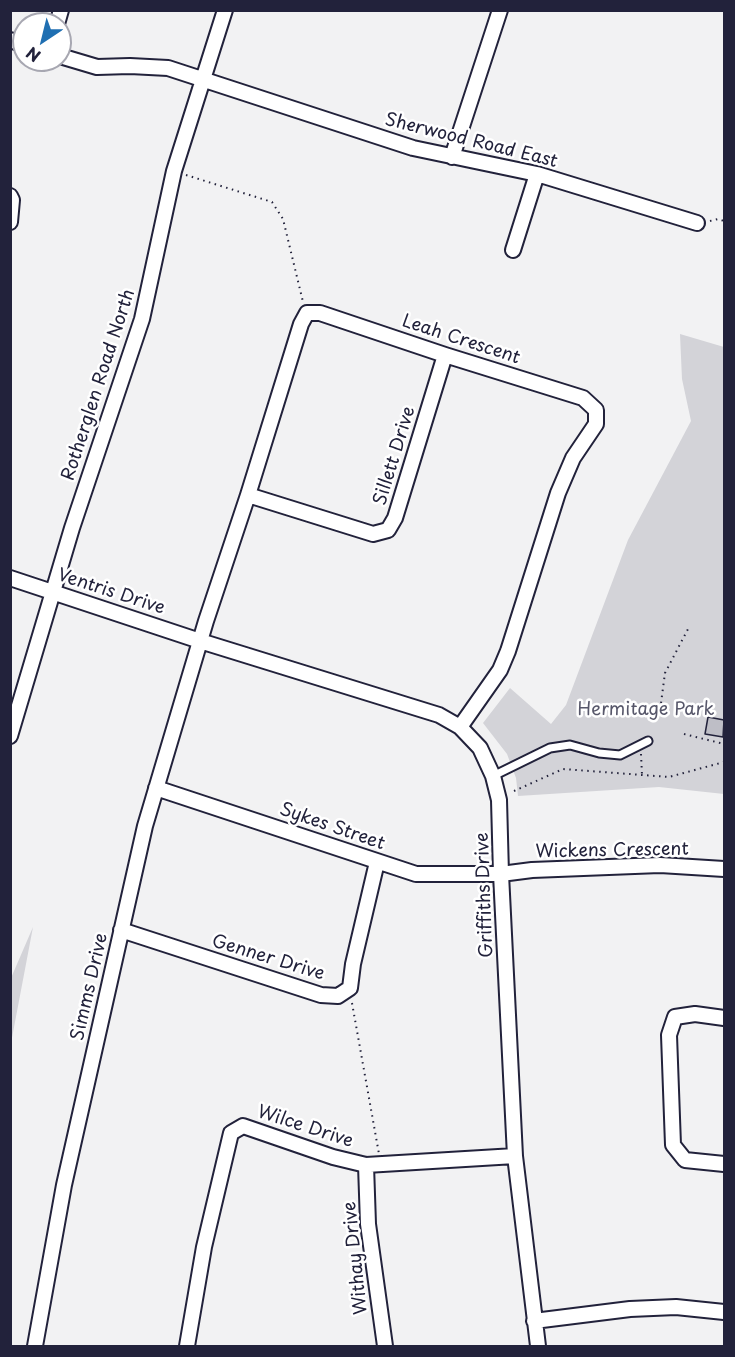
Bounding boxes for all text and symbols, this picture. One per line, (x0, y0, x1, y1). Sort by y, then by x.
north arrow (12, 12, 72, 72)
text: N (21, 42, 45, 69)
street label: Sherwood Road East (382, 109, 560, 173)
street label: Rotherglen Road North (58, 287, 140, 483)
street label: Leah Crescent (399, 311, 523, 369)
street label: Sillett Drive (370, 404, 420, 508)
street label: Ventris Drive (55, 564, 167, 620)
park label: Hermitage Park (578, 699, 714, 721)
street label: Sykes Street (277, 799, 387, 855)
street label: Griffiths Drive (472, 832, 498, 958)
street label: Wickens Crescent (535, 839, 689, 863)
street label: Simms Drive (67, 931, 113, 1043)
street label: Genner Drive (209, 931, 327, 985)
street label: Wilce Drive (254, 1101, 356, 1153)
street label: Withay Drive (339, 1200, 373, 1316)

